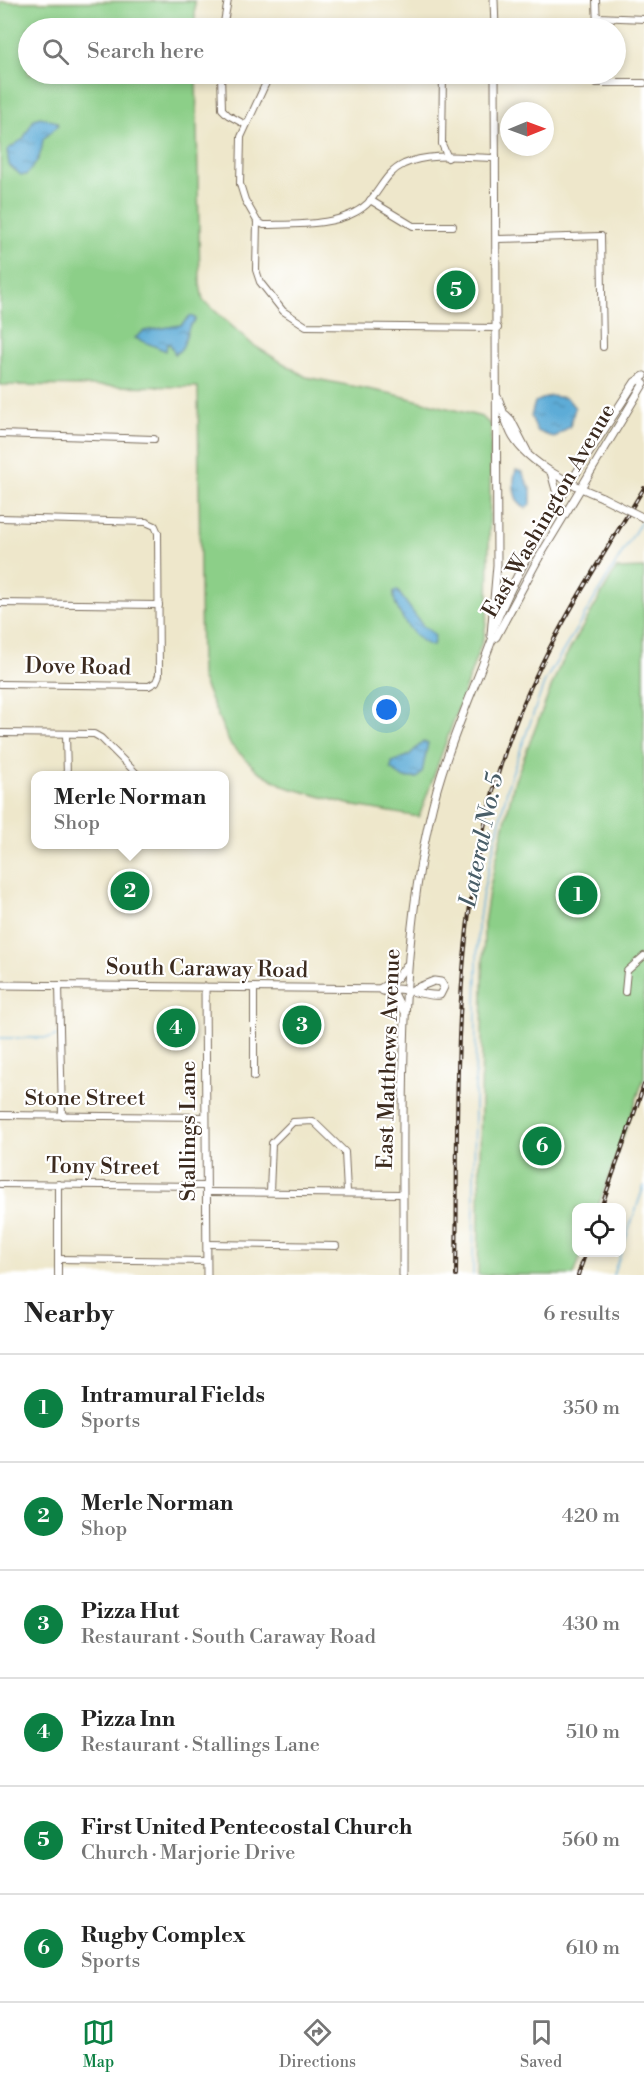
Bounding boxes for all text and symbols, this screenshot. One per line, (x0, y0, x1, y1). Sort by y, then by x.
search box (18, 18, 626, 84)
icon: search (39, 35, 72, 68)
text: Search here (87, 38, 204, 65)
north arrow (500, 102, 554, 156)
pin: 5 (436, 268, 476, 312)
street label: East Washington Avenue (477, 399, 621, 623)
street label: Dove Road (25, 653, 132, 681)
your location (372, 695, 401, 724)
water label: Lateral No. 5 (453, 769, 511, 911)
popup (31, 771, 229, 849)
text: Merle Norman (54, 784, 206, 811)
text: Shop (54, 811, 100, 836)
pin: 2 (110, 868, 150, 914)
pin: 1 (558, 872, 598, 918)
street label: East Matthews Avenue (372, 948, 406, 1170)
street label: South Caraway Road (106, 954, 309, 984)
pin: 3 (282, 1002, 322, 1048)
pin: 4 (156, 1006, 195, 1050)
street label: Stallings Lane (175, 1061, 202, 1201)
street label: Stone Street (24, 1085, 146, 1112)
pin: 6 (522, 1124, 562, 1168)
street label: Tony Street (46, 1153, 160, 1181)
map controls (572, 1203, 626, 1257)
button: locate (572, 1203, 626, 1257)
text: Nearby (24, 1298, 114, 1330)
text: 6 results (543, 1302, 620, 1327)
text: Intramural Fields (81, 1382, 265, 1409)
text: 1 (39, 1396, 48, 1421)
text: 350 m (563, 1396, 620, 1421)
text: Sports (81, 1409, 140, 1434)
text: Merle Norman (81, 1490, 233, 1517)
text: 2 (37, 1504, 50, 1529)
text: 420 m (562, 1504, 620, 1529)
text: Shop (81, 1517, 127, 1542)
text: Pizza Hut (81, 1598, 179, 1625)
text: 3 (37, 1612, 50, 1637)
text: 430 m (562, 1612, 620, 1637)
text: Restaurant · South Caraway Road (81, 1625, 376, 1650)
text: Pizza Inn (81, 1706, 175, 1733)
text: 4 (37, 1720, 50, 1745)
text: 510 m (566, 1720, 620, 1745)
text: Restaurant · Stallings Lane (81, 1733, 320, 1758)
text: First United Pentecostal Church (81, 1814, 412, 1841)
text: 5 (37, 1828, 50, 1853)
text: 560 m (562, 1828, 620, 1853)
text: Church · Marjorie Drive (81, 1841, 295, 1866)
text: Rugby Complex (81, 1922, 246, 1949)
text: 6 (37, 1936, 50, 1961)
text: 610 m (566, 1936, 620, 1961)
text: Sports (81, 1949, 140, 1974)
tab: Map (82, 2016, 115, 2072)
tab: Directions (279, 2016, 356, 2072)
tab: Saved (520, 2016, 562, 2072)

